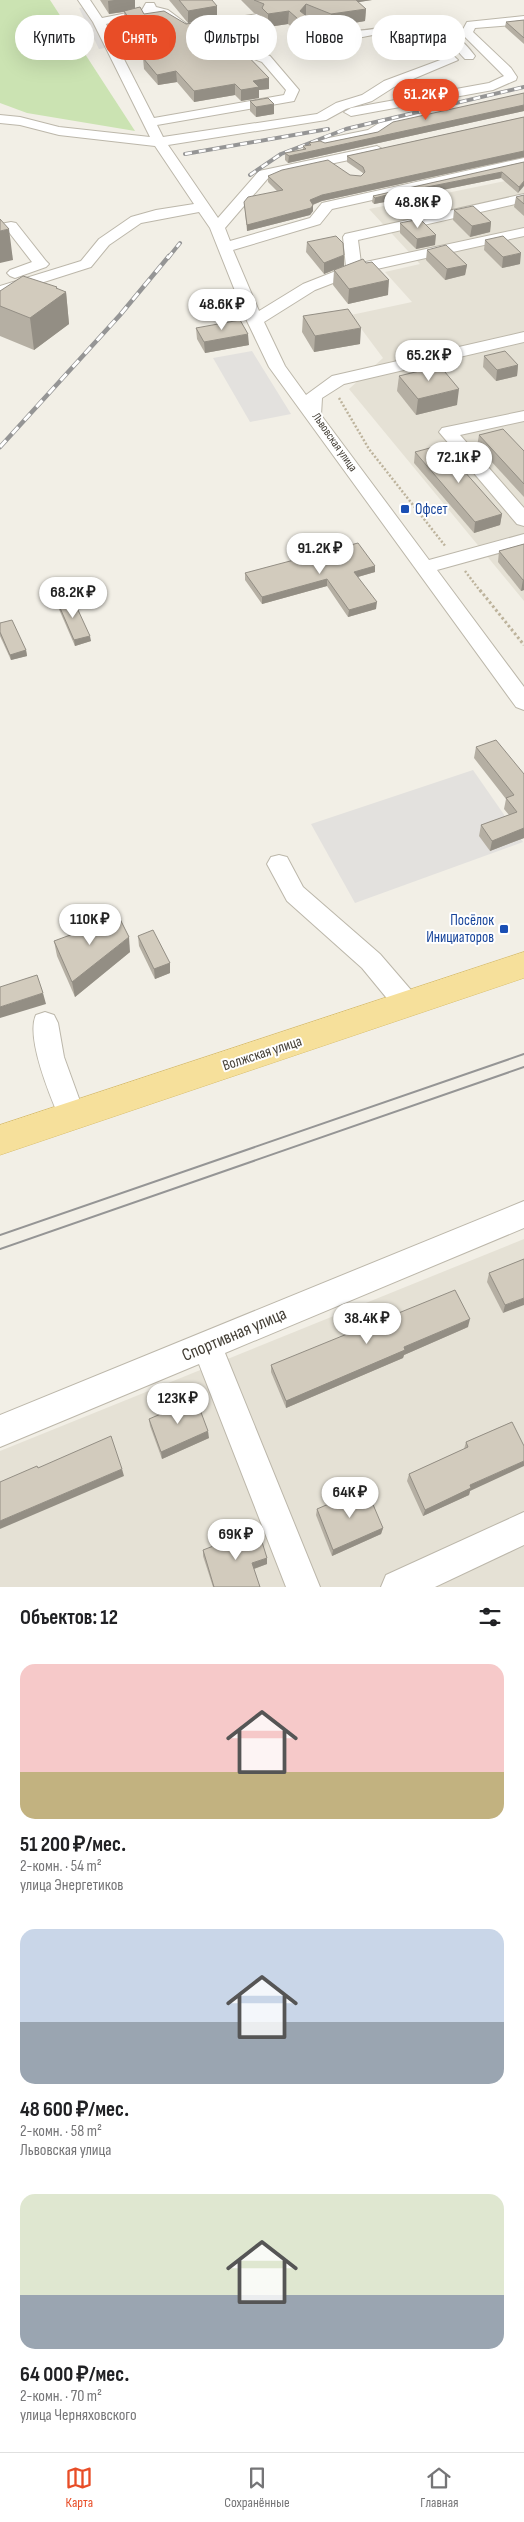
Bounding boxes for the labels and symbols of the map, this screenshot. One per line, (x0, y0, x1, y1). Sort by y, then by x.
pin: 51.2K ₽ (380, 78, 472, 121)
pin: 48.8K ₽ (372, 186, 464, 229)
pin: 48.6K ₽ (176, 288, 268, 331)
pin: 65.2K ₽ (383, 340, 475, 382)
street label: Львовская улица (309, 410, 361, 475)
pin: 72.1K ₽ (413, 442, 505, 484)
place label: Офсет (415, 500, 448, 519)
marker: Офсет (399, 503, 411, 515)
pin: 91.2K ₽ (274, 532, 366, 575)
pin: 68.2K ₽ (27, 576, 119, 619)
pin: 110K ₽ (49, 904, 131, 946)
place label: Посёлок Инициаторов (426, 911, 494, 947)
marker: Посёлок Инициаторов (498, 923, 510, 935)
street label: Волжская улица (220, 1032, 304, 1075)
pin: 38.4K ₽ (321, 1302, 413, 1345)
street label: Спортивная улица (179, 1303, 290, 1366)
pin: 123K ₽ (137, 1382, 219, 1425)
pin: 64K ₽ (315, 1476, 385, 1519)
pin: 69K ₽ (201, 1518, 271, 1561)

